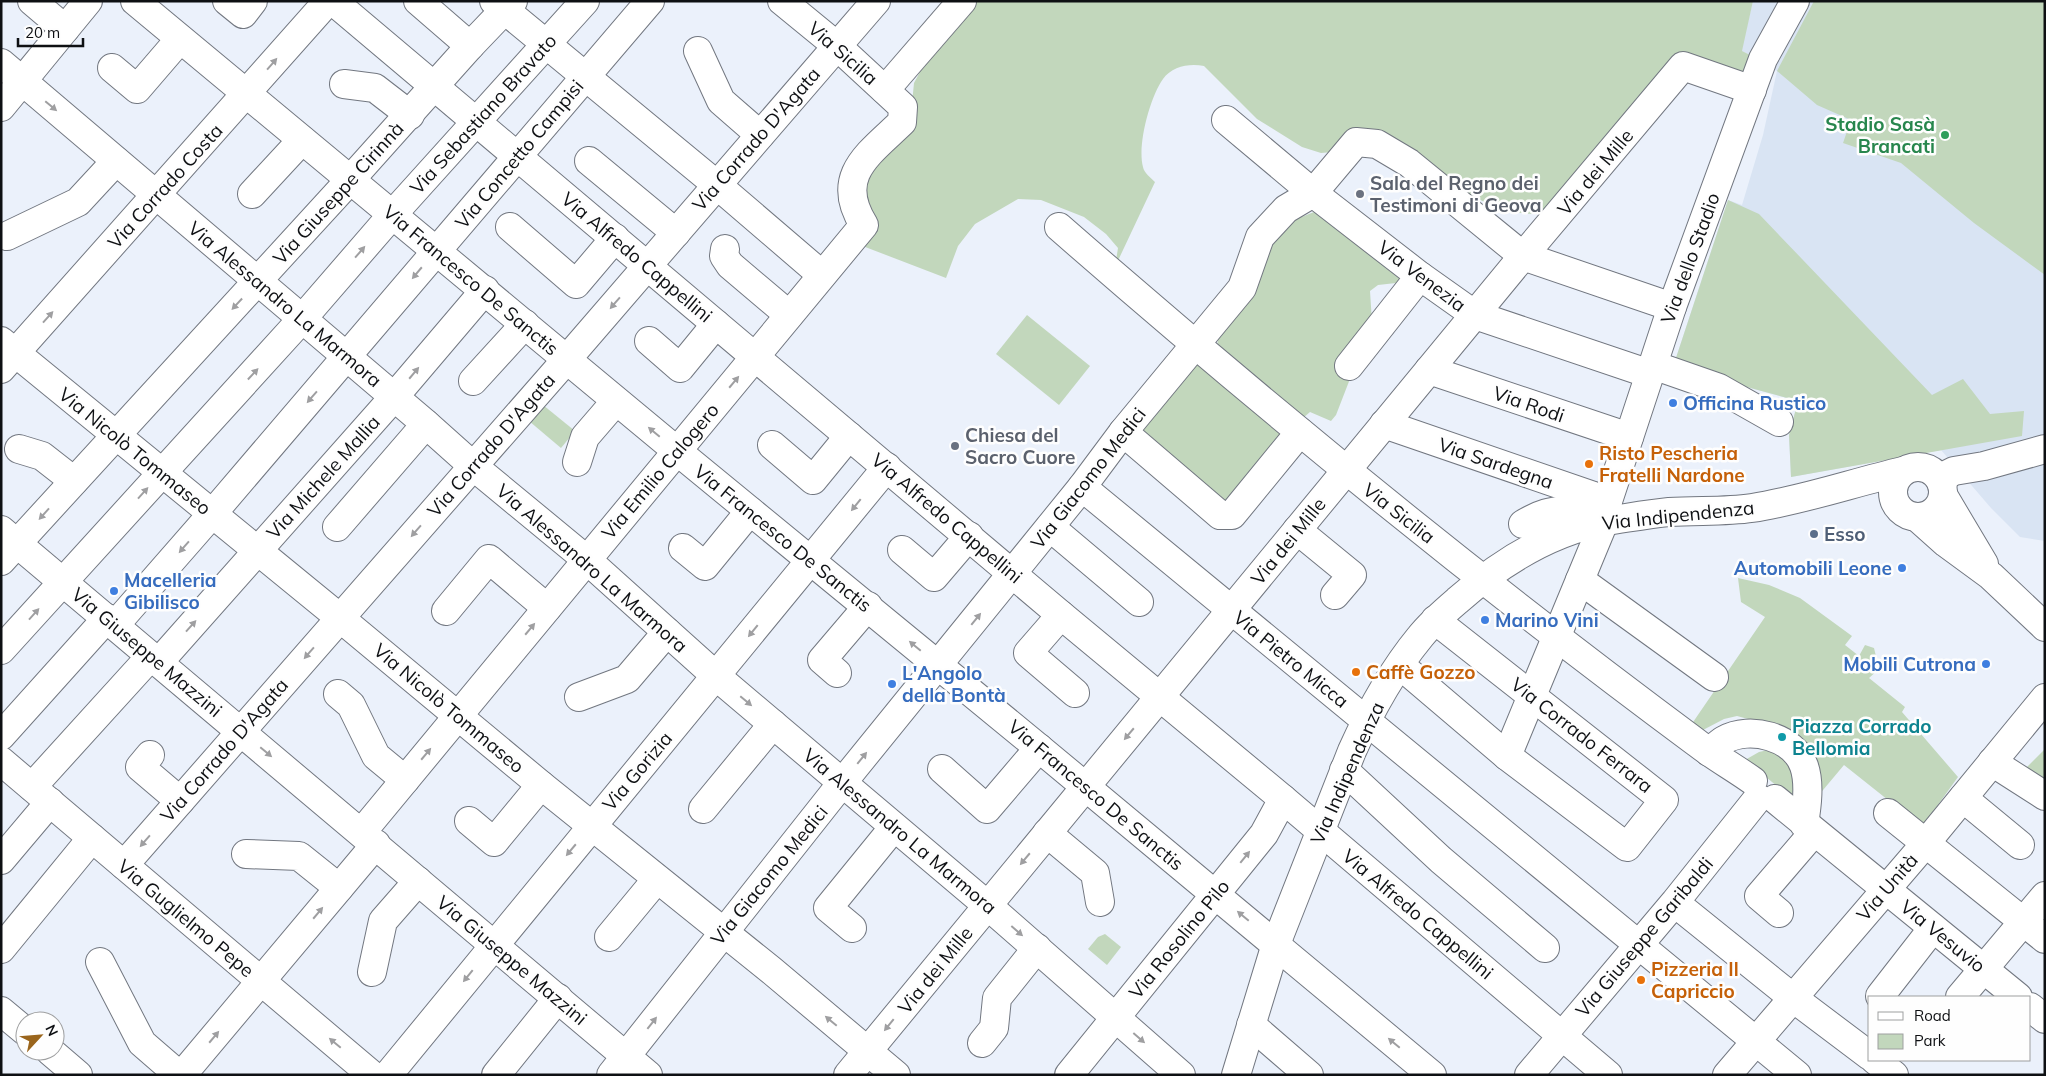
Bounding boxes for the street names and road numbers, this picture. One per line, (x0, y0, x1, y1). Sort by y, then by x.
street label: Via Sicilia (803, 16, 883, 90)
street label: Via Sebastiano Bravato (405, 29, 561, 199)
street label: Via Corrado D'Agata (687, 62, 825, 216)
street label: Via Concetto Campisi (450, 75, 588, 233)
street label: Via Giuseppe Cirinnà (268, 117, 408, 269)
street label: Via Corrado Costa (102, 118, 228, 254)
street label: Via dei Mille (1552, 124, 1638, 220)
street label: Via Alfredo Cappellini (557, 187, 717, 327)
street label: Via dello Stadio (1655, 189, 1725, 327)
street label: Via Francesco De Sanctis (378, 200, 564, 360)
street label: Via Alessandro La Marmora (183, 216, 387, 392)
street label: Via Venezia (1373, 235, 1471, 317)
street label: Via Corrado D'Agata (422, 368, 560, 522)
street label: Via Rodi (1490, 381, 1568, 427)
street label: Via Nicolò Tommaseo (54, 382, 216, 520)
street label: Via Emilio Calogero (596, 398, 724, 544)
street label: Via Giacomo Medici (1025, 402, 1151, 554)
street label: Via Michele Mallia (261, 410, 385, 544)
street label: Via Sardegna (1435, 432, 1557, 494)
street label: Via Alfredo Cappellini (867, 448, 1027, 588)
street label: Via Francesco De Sanctis (689, 459, 877, 617)
street label: Via Sicilia (1358, 477, 1440, 549)
street label: Via Alessandro La Marmora (492, 478, 692, 658)
street label: Via dei Mille (1245, 492, 1331, 590)
street label: Via Indipendenza (1601, 495, 1755, 535)
street label: Via Giuseppe Mazzini (67, 582, 227, 722)
street label: Via Pietro Micca (1229, 605, 1353, 713)
street label: Via Nicolò Tommaseo (369, 638, 529, 778)
street label: Via Corrado Ferrara (1506, 672, 1658, 798)
street label: Via Corrado D'Agata (155, 673, 293, 827)
street label: Via Indipendenza (1305, 698, 1389, 848)
street label: Via Francesco De Sanctis (1003, 715, 1189, 875)
street label: Via Gorizia (597, 726, 677, 816)
street label: Via Alessandro La Marmora (798, 743, 1002, 919)
street label: Via Giacomo Medici (705, 800, 833, 950)
street label: Via Alfredo Cappellini (1338, 844, 1498, 984)
street label: Via Unità (1851, 848, 1923, 926)
street label: Via Giuseppe Garibaldi (1570, 852, 1718, 1022)
street label: Via Guglielmo Pepe (113, 854, 259, 982)
street label: Via Rosolino Pilo (1124, 875, 1234, 1003)
street label: Via Giuseppe Mazzini (432, 890, 592, 1030)
street label: Via Vesuvio (1896, 894, 1990, 978)
street label: Via dei Mille (892, 921, 978, 1019)

